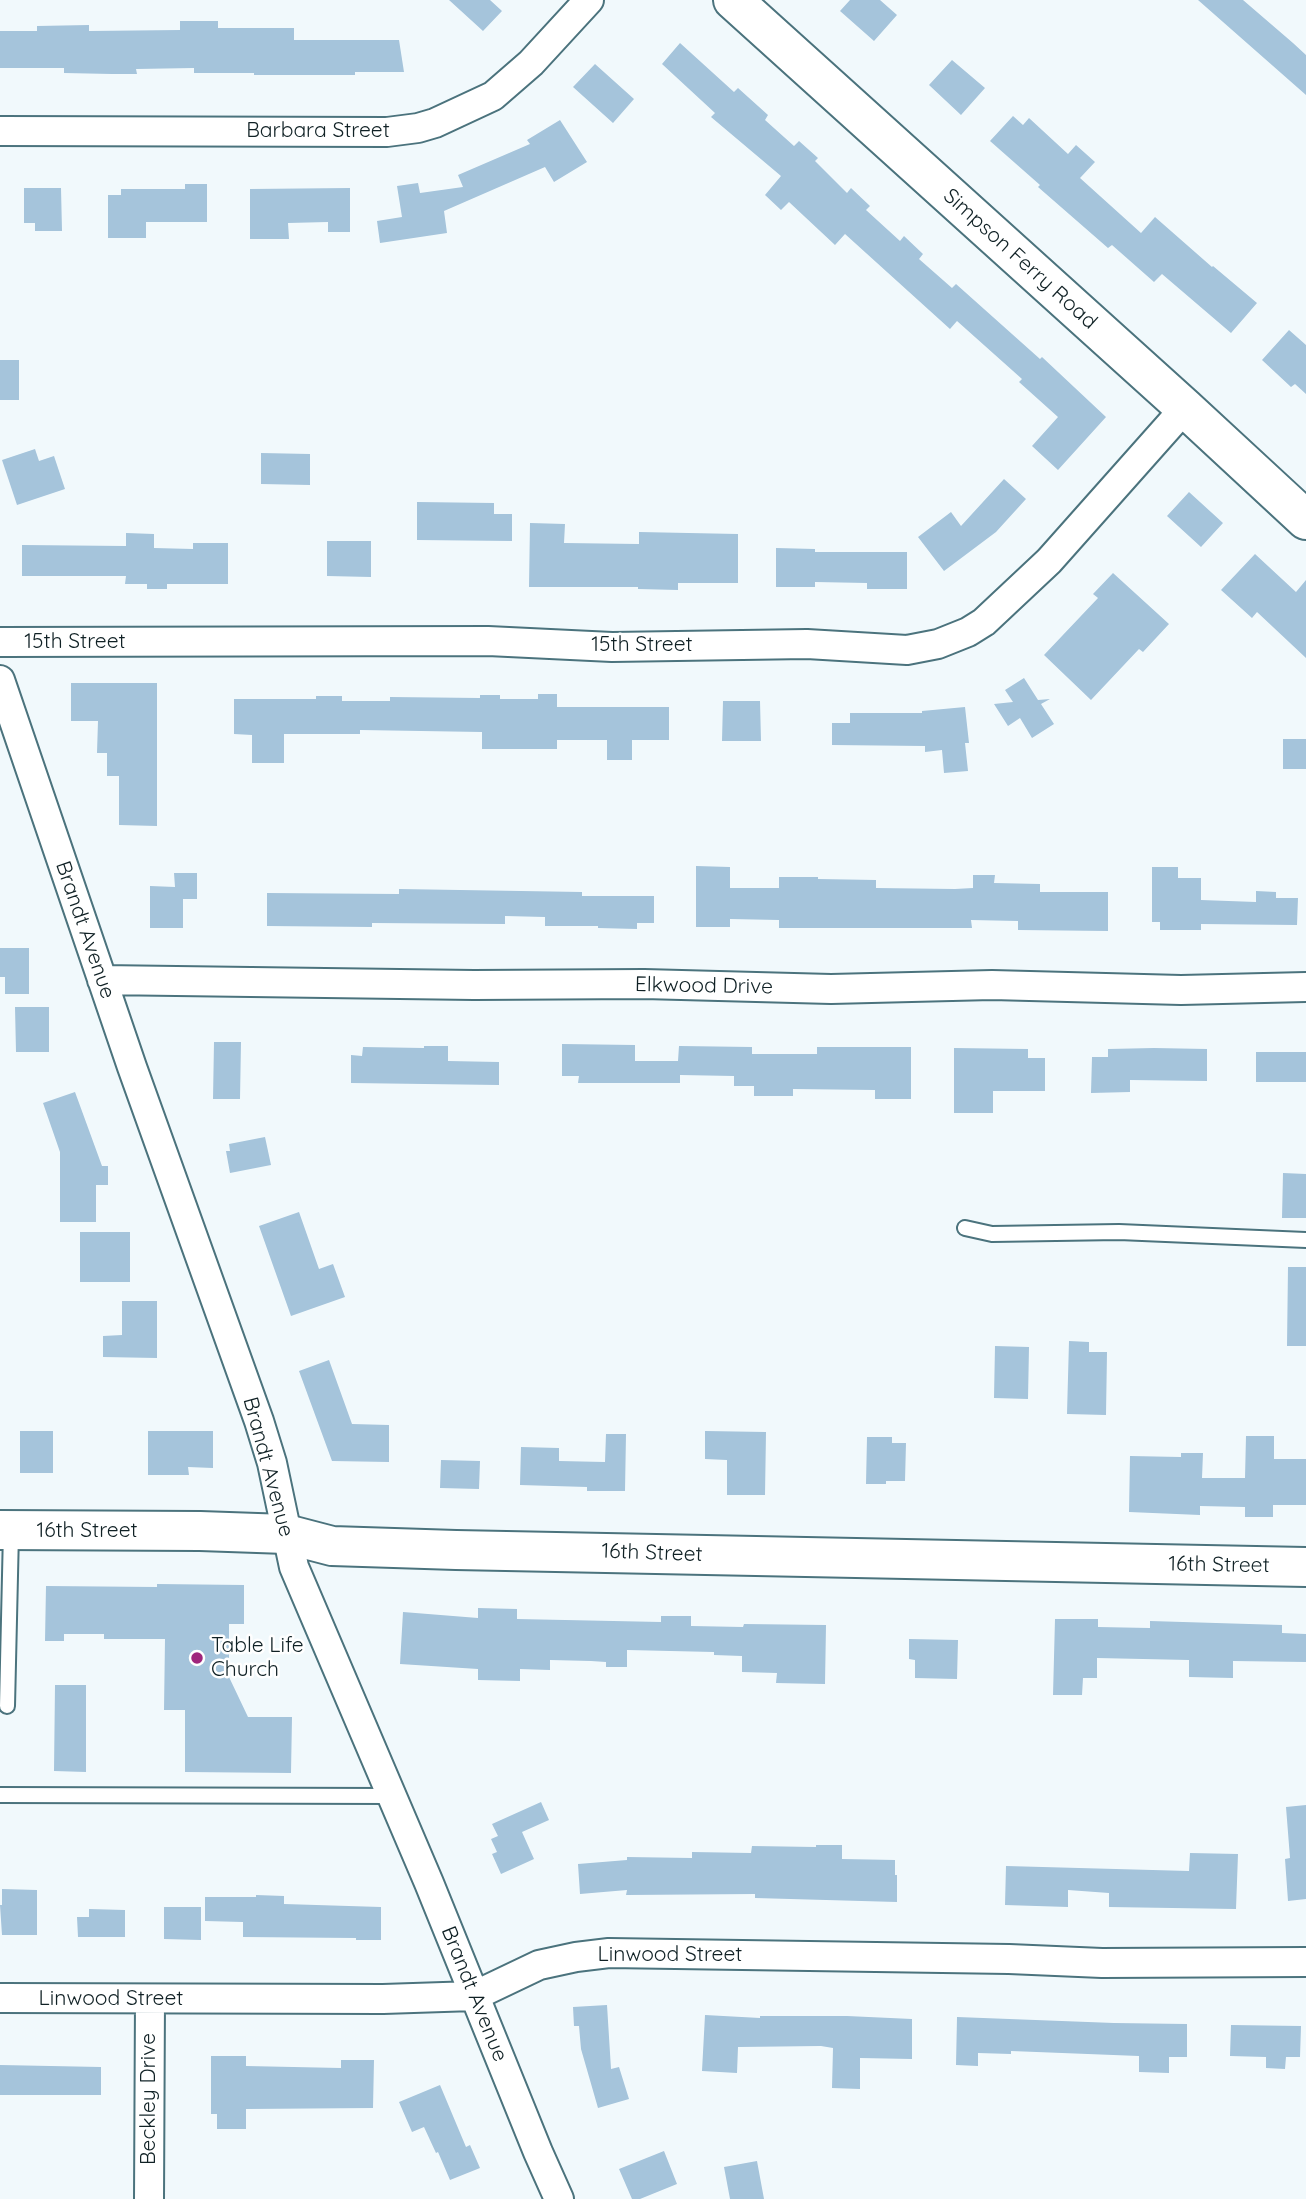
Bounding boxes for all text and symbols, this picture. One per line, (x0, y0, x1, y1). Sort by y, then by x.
street label: Barbara Street (246, 118, 390, 144)
street label: Simpson Ferry Road (938, 183, 1102, 335)
street label: 15th Street (24, 629, 126, 655)
street label: 15th Street (591, 632, 693, 658)
street label: Brandt Avenue (50, 858, 120, 1002)
street label: Elkwood Drive (635, 972, 773, 1000)
street label: Brandt Avenue (237, 1394, 299, 1540)
street label: 16th Street (36, 1518, 138, 1544)
street label: 16th Street (601, 1539, 703, 1567)
street label: 16th Street (1168, 1552, 1270, 1578)
place label: Table Life Church (211, 1633, 304, 1683)
marker: Table Life Church (189, 1650, 205, 1666)
street label: Brandt Avenue (435, 1923, 513, 2065)
street label: Linwood Street (598, 1942, 742, 1968)
street label: Linwood Street (39, 1986, 183, 2012)
street label: Beckley Drive (136, 2033, 162, 2165)

